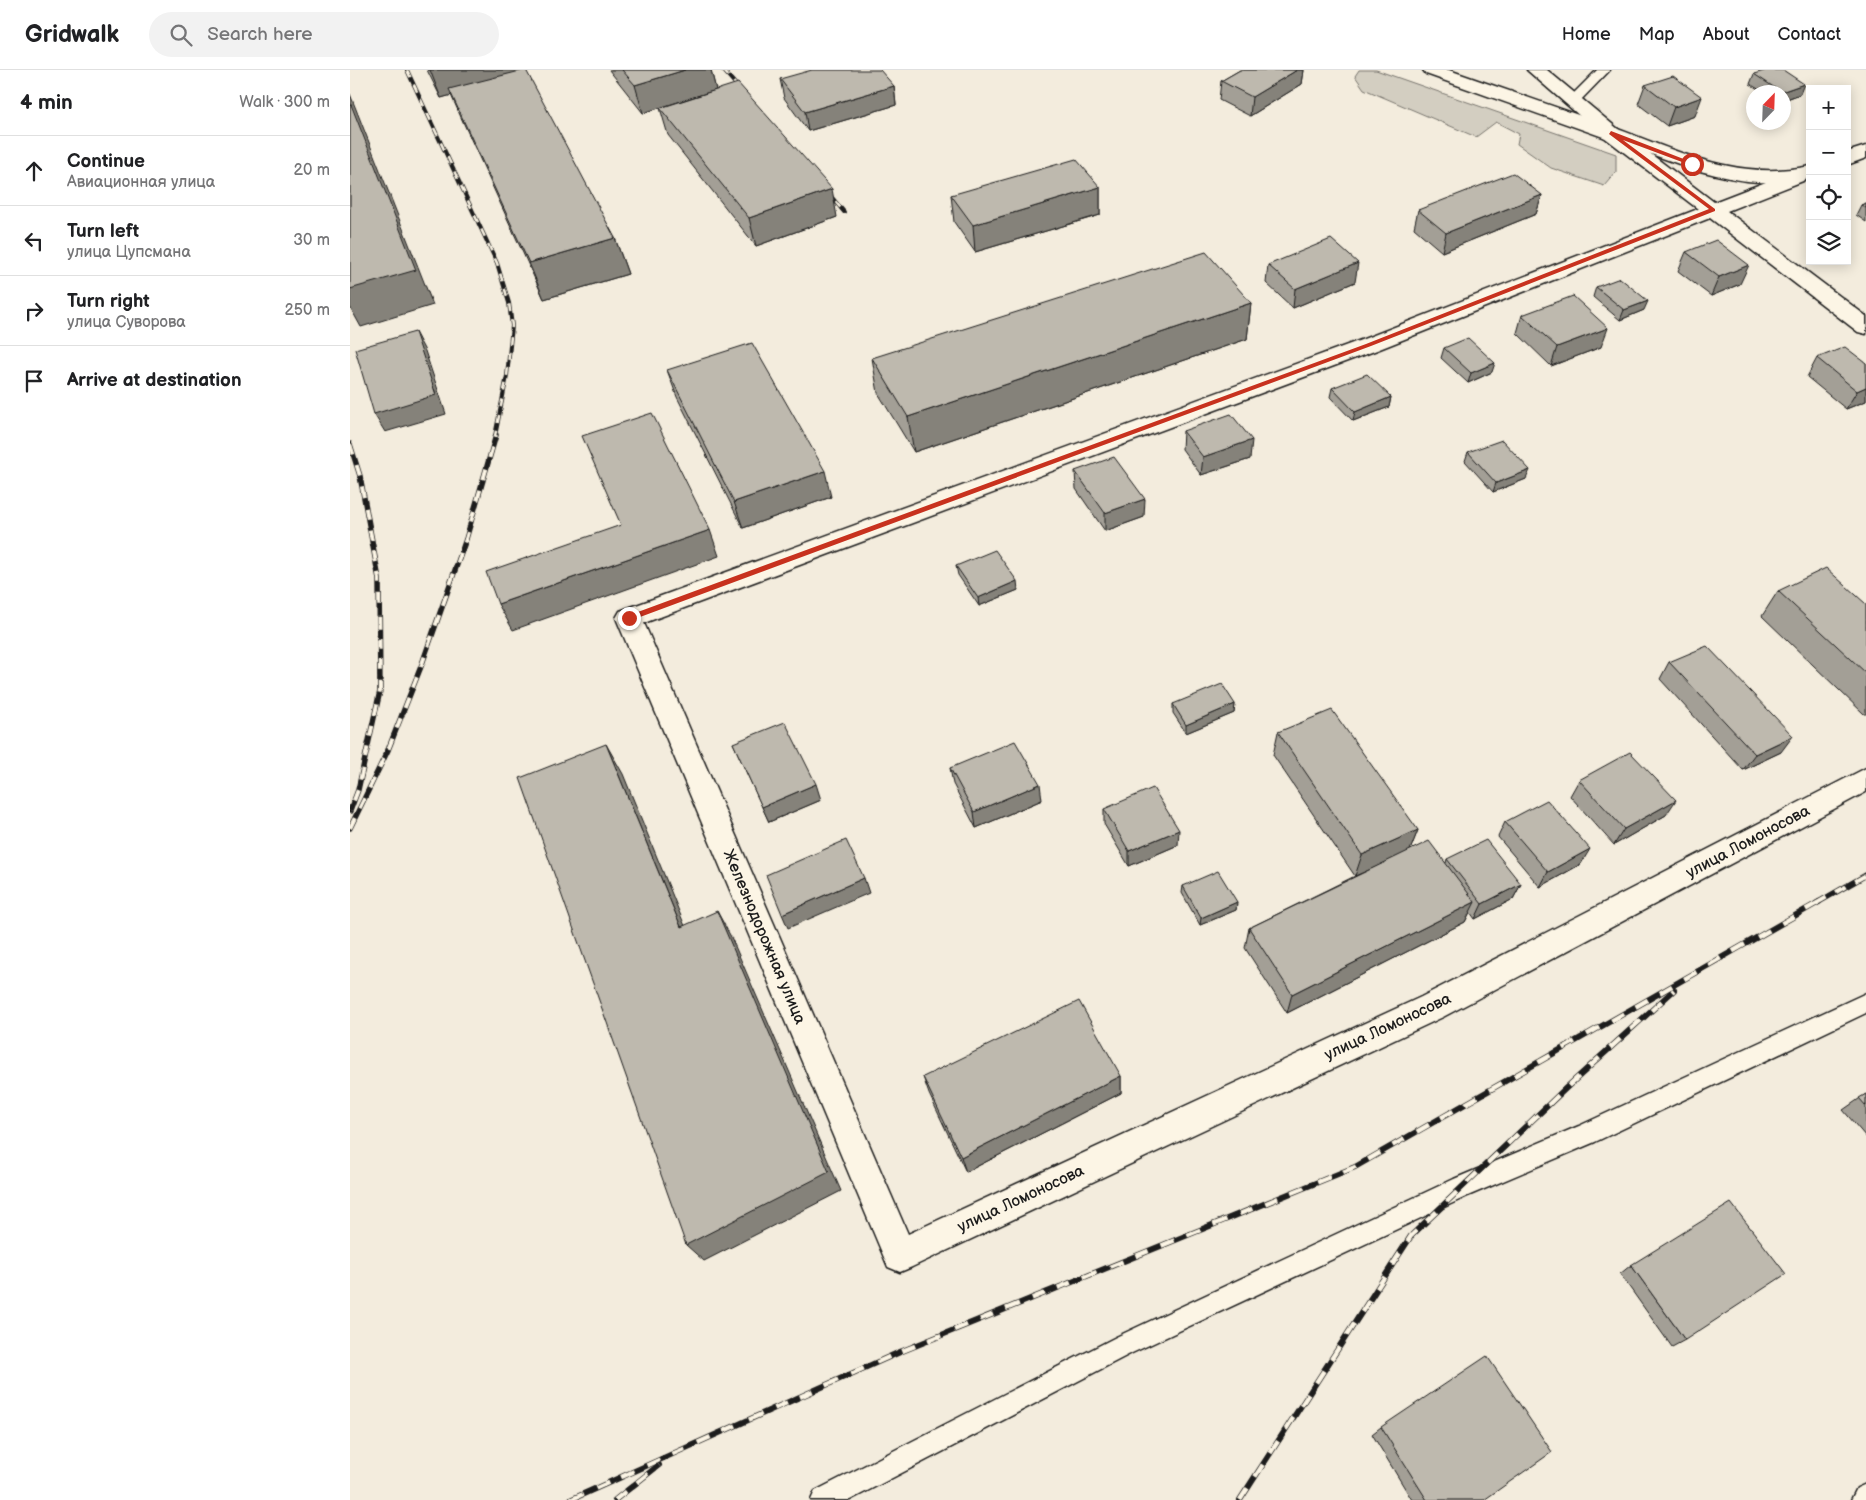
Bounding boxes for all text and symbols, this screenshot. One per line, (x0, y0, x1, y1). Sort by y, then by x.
search box (149, 12, 499, 57)
text: Gridwalk (25, 20, 119, 49)
icon: search (167, 21, 195, 49)
text: Search here (207, 23, 312, 46)
text: Home (1562, 24, 1611, 45)
text: Map (1639, 24, 1675, 45)
text: About (1703, 24, 1750, 45)
text: Contact (1778, 24, 1841, 45)
north arrow (1746, 85, 1791, 130)
map controls (1806, 85, 1851, 265)
button: + (1806, 85, 1851, 130)
text: 4 min (20, 90, 73, 115)
text: Walk · 300 m (239, 93, 330, 112)
button: − (1806, 130, 1851, 175)
text: Continue (67, 150, 145, 173)
route start (1681, 153, 1704, 176)
icon: ahead (20, 157, 48, 185)
text: 20 m (294, 161, 330, 180)
text: Авиационная улица (67, 173, 215, 192)
button: locate (1806, 175, 1851, 220)
text: Turn left (67, 220, 139, 243)
button: layers (1806, 220, 1851, 265)
icon: left (20, 227, 48, 255)
text: 30 m (293, 231, 330, 250)
text: улица Цупсмана (67, 243, 191, 262)
text: Turn right (67, 290, 150, 313)
icon: right (20, 297, 48, 325)
text: 250 m (284, 301, 330, 320)
text: улица Суворова (67, 313, 186, 332)
icon: arrive (20, 367, 48, 395)
text: Arrive at destination (67, 369, 242, 392)
route end (618, 607, 641, 630)
street label: улица Ломоносова (1683, 801, 1814, 883)
street label: Железнодорожная улица (719, 847, 810, 1028)
street label: улица Ломоносова (1322, 989, 1455, 1065)
street label: улица Ломоносова (955, 1161, 1088, 1237)

